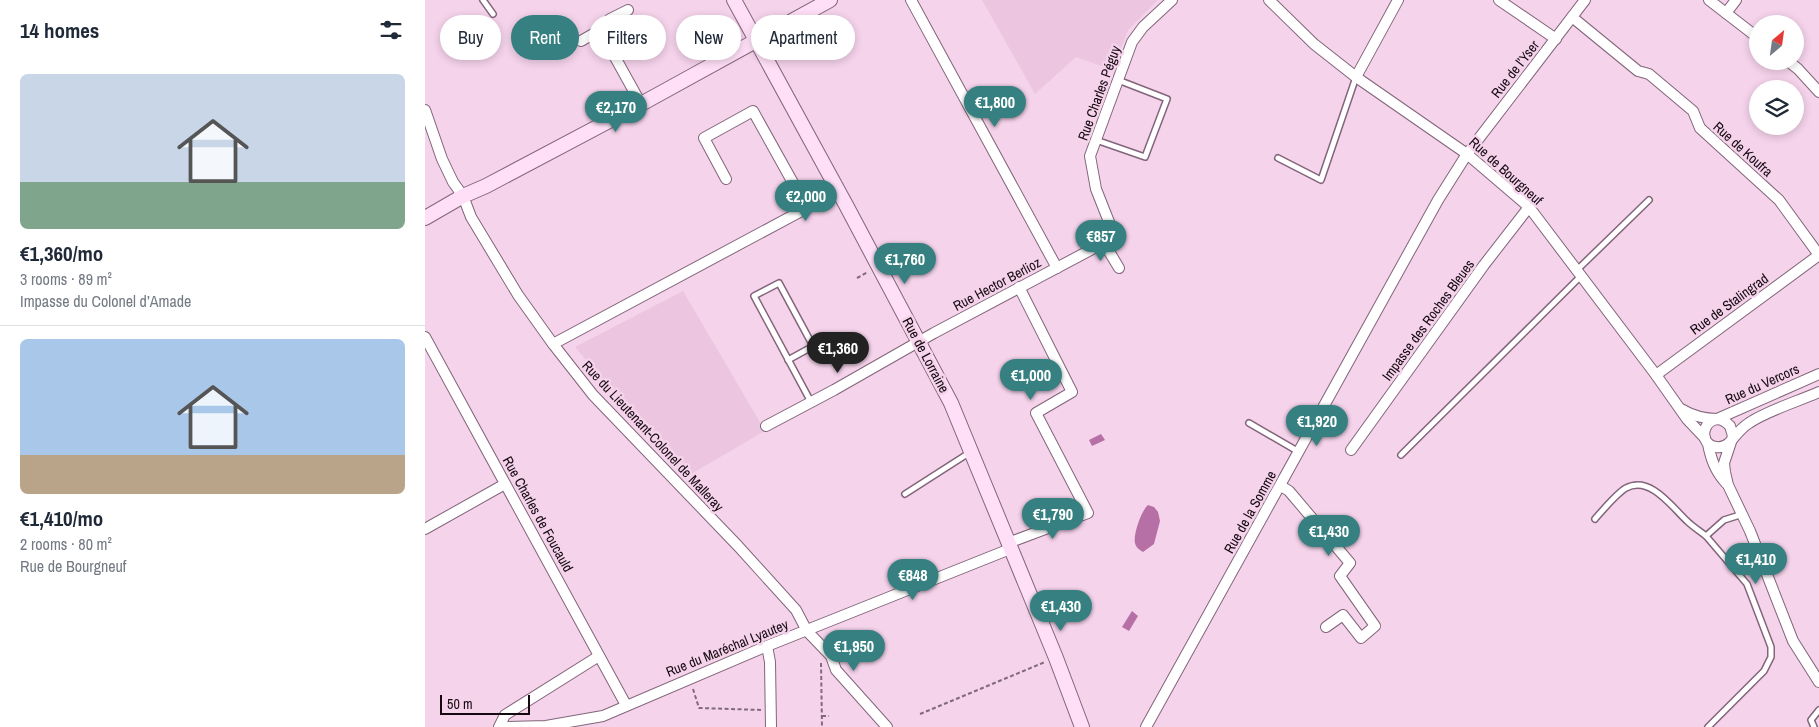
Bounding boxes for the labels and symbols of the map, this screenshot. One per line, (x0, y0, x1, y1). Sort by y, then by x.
north arrow (1749, 15, 1804, 70)
street label: Rue de l’Yser (1487, 37, 1543, 101)
street label: Rue Charles Péguy (1074, 43, 1125, 143)
pin: €1,800 (954, 86, 1036, 128)
pin: €2,170 (575, 90, 657, 133)
street label: Rue de Koufra (1709, 118, 1777, 181)
street label: Rue de Bourgneuf (1465, 133, 1547, 209)
pin: €2,000 (765, 180, 847, 222)
pin: €857 (1071, 220, 1131, 262)
pin: €1,760 (864, 242, 946, 285)
street label: Rue Hector Berlioz (950, 253, 1044, 315)
street label: Impasse des Roches Bleues (1378, 256, 1478, 384)
street label: Rue de Stalingrad (1686, 270, 1772, 338)
street label: Rue de Lorraine (899, 314, 953, 396)
pin: €1,360 (797, 332, 879, 374)
street label: Rue du Lieutenant-Colonel de Malleray (578, 357, 728, 515)
pin: €1,000 (990, 358, 1072, 401)
street label: Rue du Vercors (1722, 360, 1802, 408)
pin: €1,920 (1276, 404, 1358, 447)
street label: Rue Charles de Foucauld (499, 453, 577, 575)
street label: Rue de la Somme (1220, 467, 1280, 557)
pin: €1,790 (1012, 498, 1094, 540)
pin: €1,430 (1288, 514, 1370, 557)
pin: €1,410 (1715, 542, 1797, 585)
pin: €848 (883, 558, 943, 601)
pin: €1,430 (1020, 590, 1102, 632)
street label: Rue du Maréchal Lyautey (663, 615, 791, 681)
pin: €1,950 (813, 630, 895, 672)
scale bar (440, 692, 530, 715)

